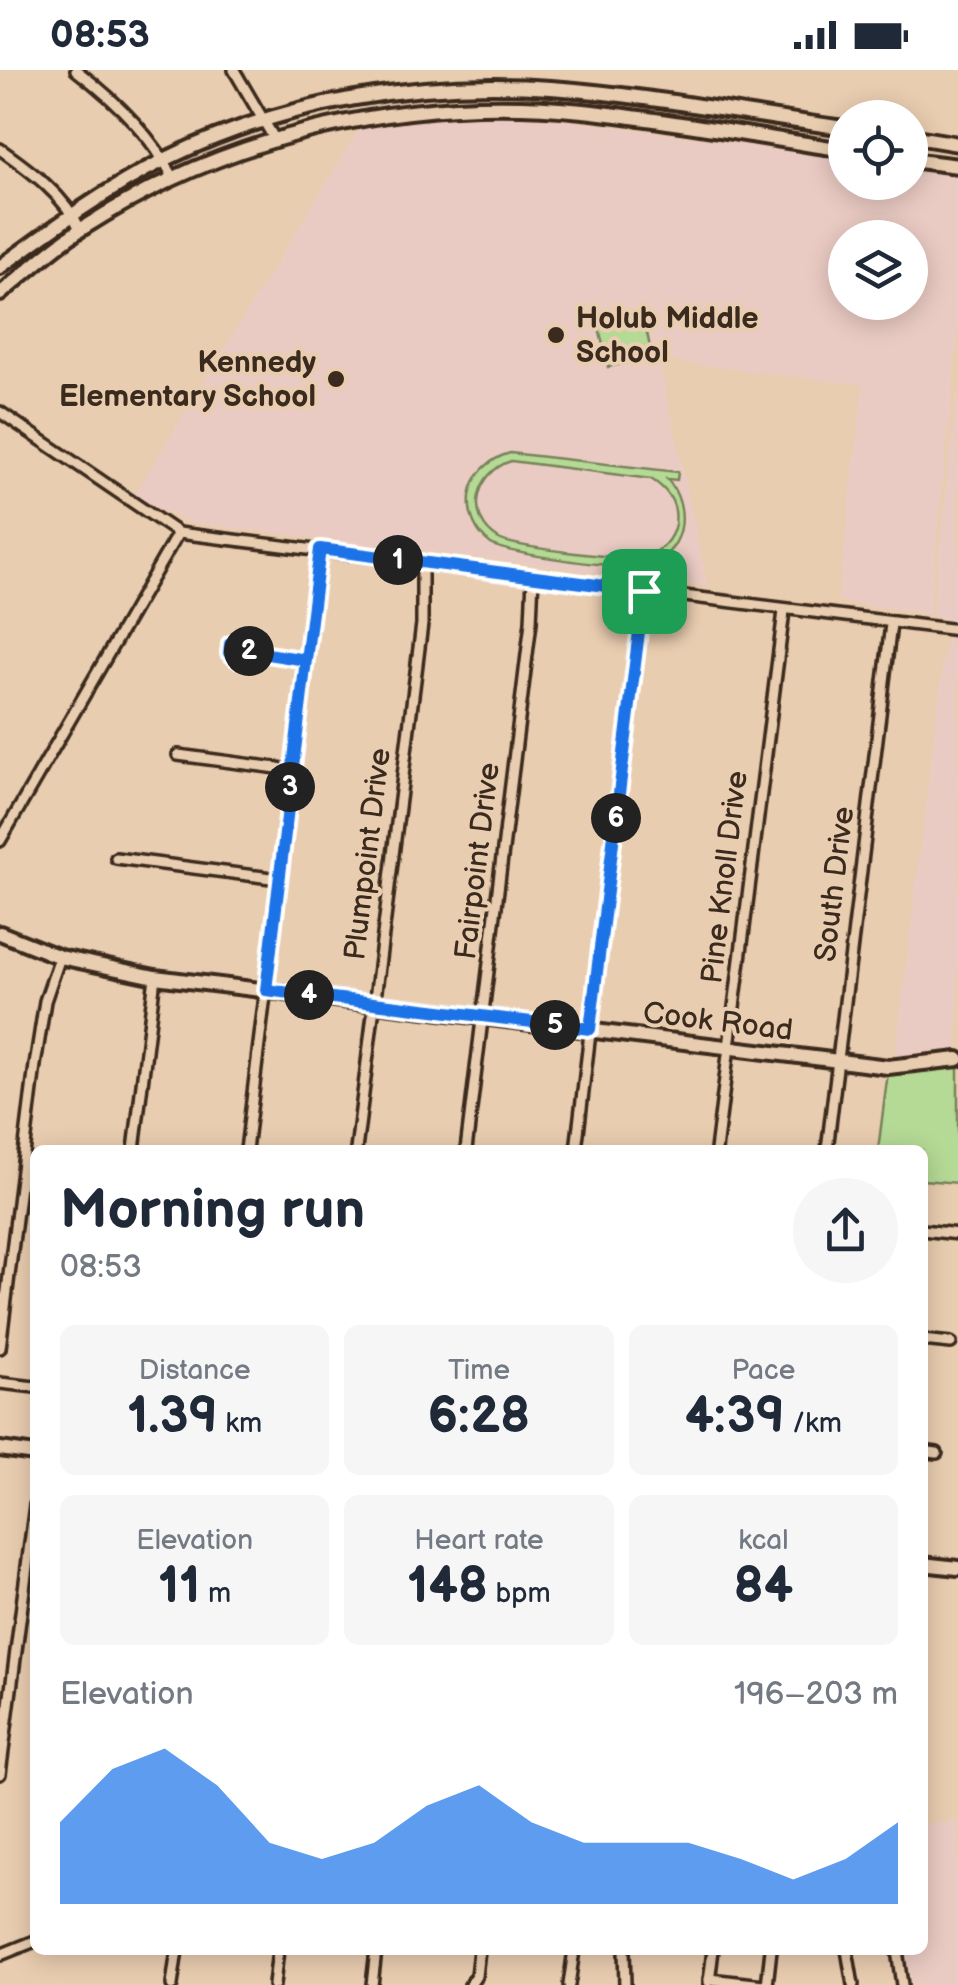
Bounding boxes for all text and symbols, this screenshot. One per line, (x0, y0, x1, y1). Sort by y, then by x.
text: 08:53 (50, 13, 150, 58)
map controls (828, 100, 928, 320)
button: locate (828, 100, 928, 200)
button: layers (828, 220, 928, 320)
place label: Holub Middle School (576, 301, 758, 371)
marker: Holub Middle School (545, 324, 567, 346)
place label: Kennedy Elementary School (59, 345, 316, 415)
marker: Kennedy Elementary School (325, 368, 347, 390)
pin: 1 (373, 535, 423, 585)
text: 1 (392, 543, 404, 576)
pin (602, 549, 687, 634)
icon: arrive (617, 564, 672, 619)
pin: 2 (224, 626, 274, 676)
text: 2 (241, 634, 257, 667)
street label: Plumpoint Drive (337, 746, 399, 962)
street label: Fairpoint Drive (448, 761, 508, 962)
pin: 3 (265, 762, 315, 812)
street label: Pine Knoll Drive (694, 769, 756, 986)
text: 3 (282, 770, 298, 803)
pin: 6 (591, 793, 641, 843)
text: 6 (608, 801, 624, 834)
street label: South Drive (808, 804, 862, 964)
pin: 4 (284, 970, 334, 1020)
text: 4 (301, 978, 317, 1011)
street label: Cook Road (641, 995, 795, 1049)
pin: 5 (530, 1000, 580, 1050)
text: 5 (547, 1008, 563, 1041)
text: Morning run (60, 1177, 365, 1244)
button: share (793, 1178, 898, 1283)
text: 08:53 (60, 1248, 142, 1287)
text: Distance (139, 1354, 251, 1387)
text: Time (448, 1354, 510, 1387)
text: Pace (731, 1354, 795, 1387)
text: 1.39 (127, 1387, 218, 1447)
text: 6:28 (428, 1387, 530, 1447)
text: 4:39 (685, 1387, 785, 1447)
text: km (218, 1407, 262, 1440)
text: /km (785, 1407, 842, 1440)
text: Elevation (136, 1524, 253, 1557)
text: Heart rate (414, 1524, 544, 1557)
text: kcal (738, 1524, 788, 1557)
text: 11 (158, 1557, 200, 1617)
text: 148 (407, 1557, 488, 1617)
text: 84 (734, 1557, 793, 1617)
text: m (200, 1577, 231, 1610)
text: bpm (488, 1577, 551, 1610)
text: Elevation (60, 1675, 193, 1714)
text: 196–203 m (734, 1675, 898, 1714)

